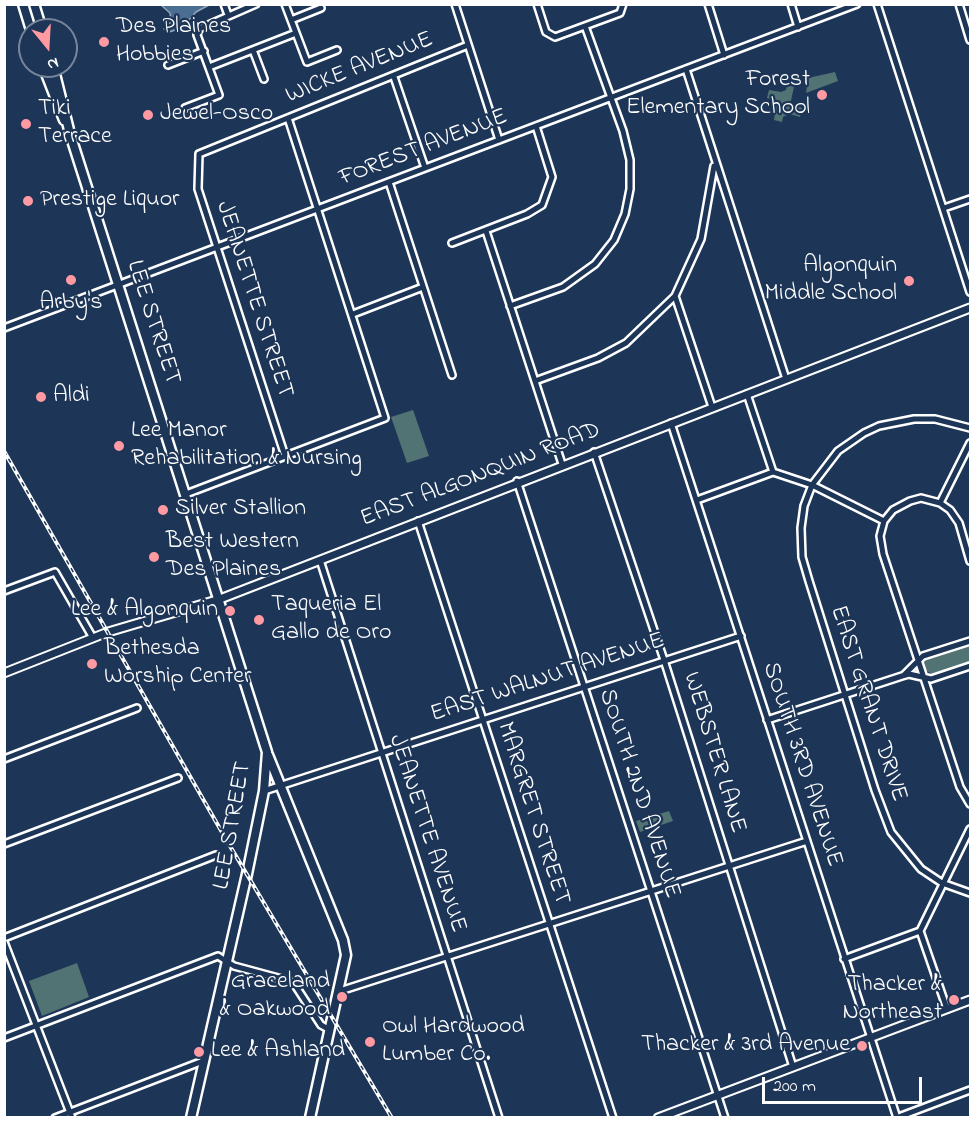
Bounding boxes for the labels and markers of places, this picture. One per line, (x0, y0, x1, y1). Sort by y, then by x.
place label: Des Plaines Hobbies (116, 14, 231, 70)
marker: Des Plaines Hobbies (97, 35, 111, 49)
place label: Forest Elementary School (626, 67, 810, 123)
marker: Forest Elementary School (815, 88, 829, 102)
place label: Tiki Terrace (38, 96, 112, 152)
place label: Jewel-Osco (160, 101, 273, 129)
marker: Jewel-Osco (141, 108, 155, 122)
marker: Tiki Terrace (19, 117, 33, 131)
place label: Prestige Liquor (40, 187, 180, 215)
marker: Prestige Liquor (21, 194, 35, 208)
place label: Algonquin Middle School (765, 253, 897, 309)
marker: Arby's (64, 273, 78, 287)
marker: Algonquin Middle School (902, 274, 916, 288)
place label: Arby's (40, 290, 102, 318)
place label: Aldi (53, 383, 90, 411)
marker: Aldi (34, 390, 48, 404)
place label: Lee Manor Rehabilitation & Nursing (131, 418, 362, 474)
marker: Lee Manor Rehabilitation & Nursing (112, 439, 126, 453)
place label: Silver Stallion (175, 496, 306, 524)
marker: Silver Stallion (156, 503, 170, 517)
place label: Best Western Des Plaines (166, 529, 299, 585)
marker: Best Western Des Plaines (147, 550, 161, 564)
place label: Taqueria El Gallo de Oro (271, 592, 391, 648)
place label: Lee & Algonquin (71, 597, 218, 625)
marker: Lee & Algonquin (223, 604, 237, 618)
marker: Taqueria El Gallo de Oro (252, 613, 266, 627)
place label: Bethesda Worship Center (104, 636, 252, 692)
marker: Bethesda Worship Center (85, 657, 99, 671)
place label: Graceland & Oakwood (220, 969, 330, 1025)
place label: Thacker & Northeast (842, 972, 942, 1028)
marker: Graceland & Oakwood (335, 990, 349, 1004)
marker: Thacker & Northeast (947, 993, 961, 1007)
place label: Owl Hardwood Lumber Co. (382, 1014, 525, 1070)
place label: Thacker & 3rd Avenue (641, 1032, 850, 1060)
marker: Owl Hardwood Lumber Co. (363, 1035, 377, 1049)
place label: Lee & Ashland (211, 1038, 345, 1066)
marker: Thacker & 3rd Avenue (855, 1039, 869, 1053)
marker: Lee & Ashland (192, 1045, 206, 1059)

